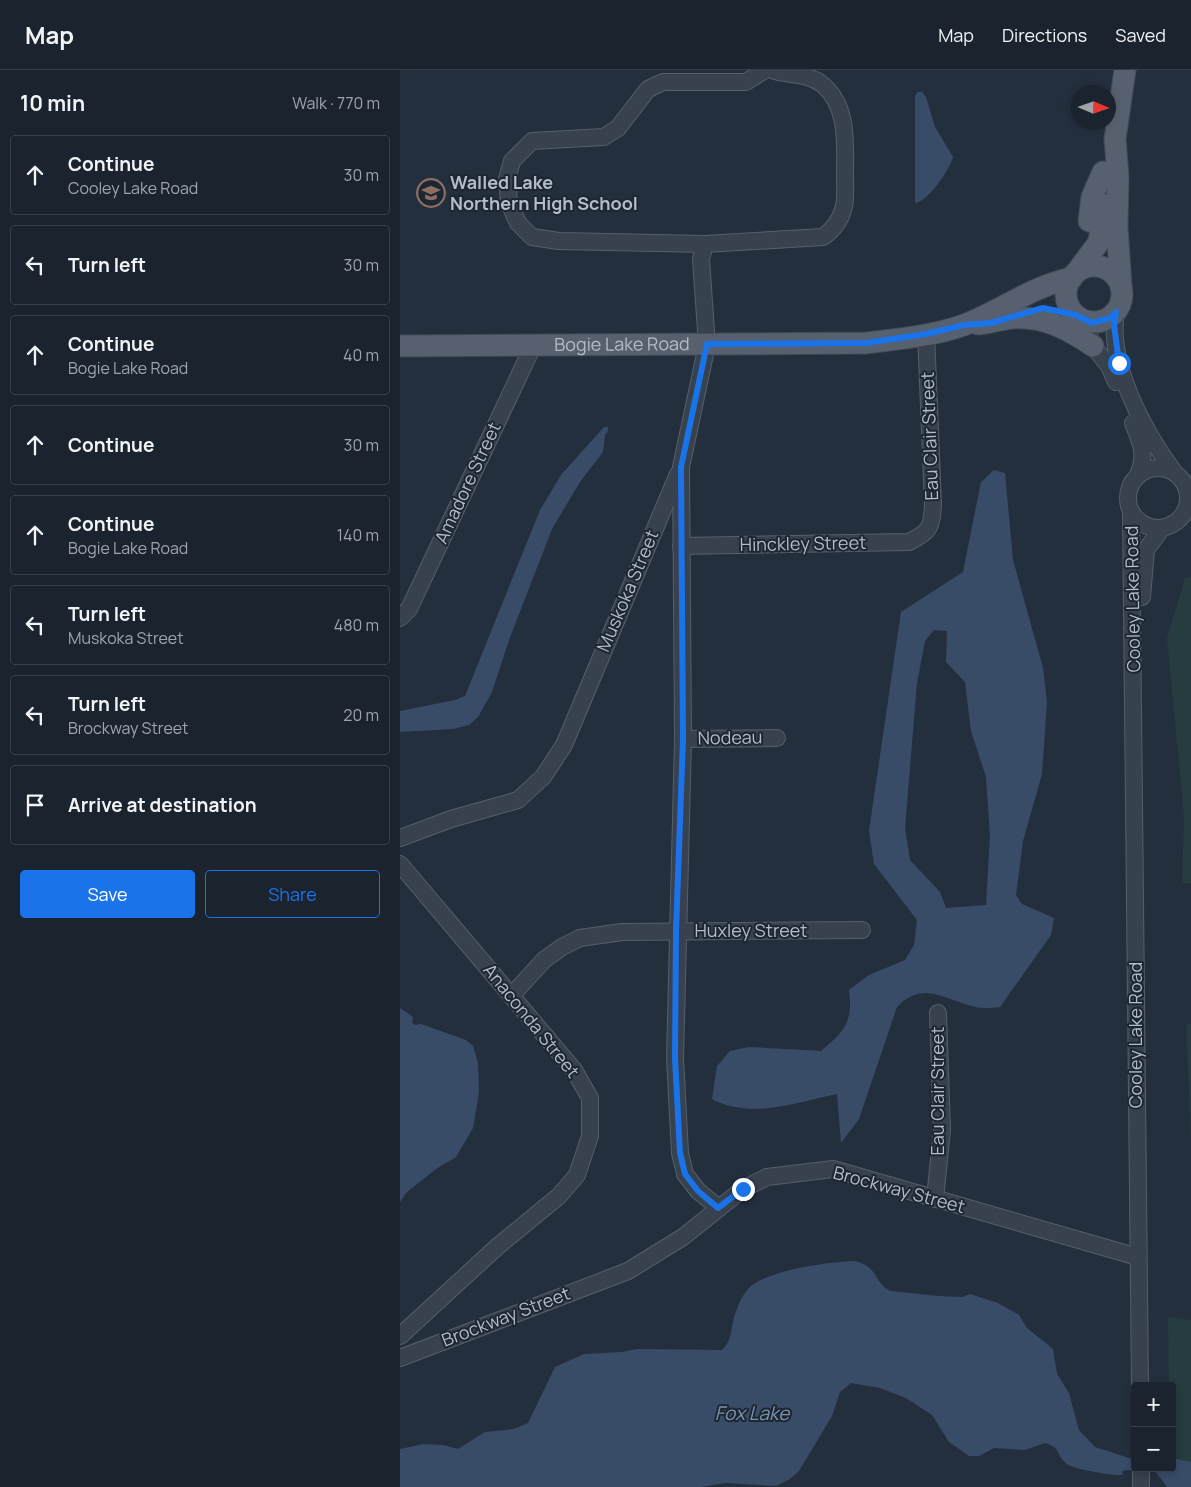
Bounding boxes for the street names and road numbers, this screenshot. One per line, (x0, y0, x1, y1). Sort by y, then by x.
street label: Bogie Lake Road (554, 331, 690, 356)
street label: Eau Clair Street (915, 371, 943, 501)
street label: Amadore Street (428, 418, 506, 547)
street label: Muskoka Street (591, 526, 664, 655)
street label: Cooley Lake Road (1119, 526, 1145, 672)
street label: Hinckley Street (740, 530, 866, 556)
street label: Nodeau (697, 724, 763, 750)
street label: Huxley Street (694, 918, 808, 942)
street label: Anaconda Street (478, 958, 585, 1082)
street label: Cooley Lake Road (1123, 962, 1147, 1108)
street label: Eau Clair Street (925, 1027, 949, 1155)
street label: Brockway Street (831, 1160, 968, 1218)
street label: Brockway Street (438, 1281, 573, 1352)

